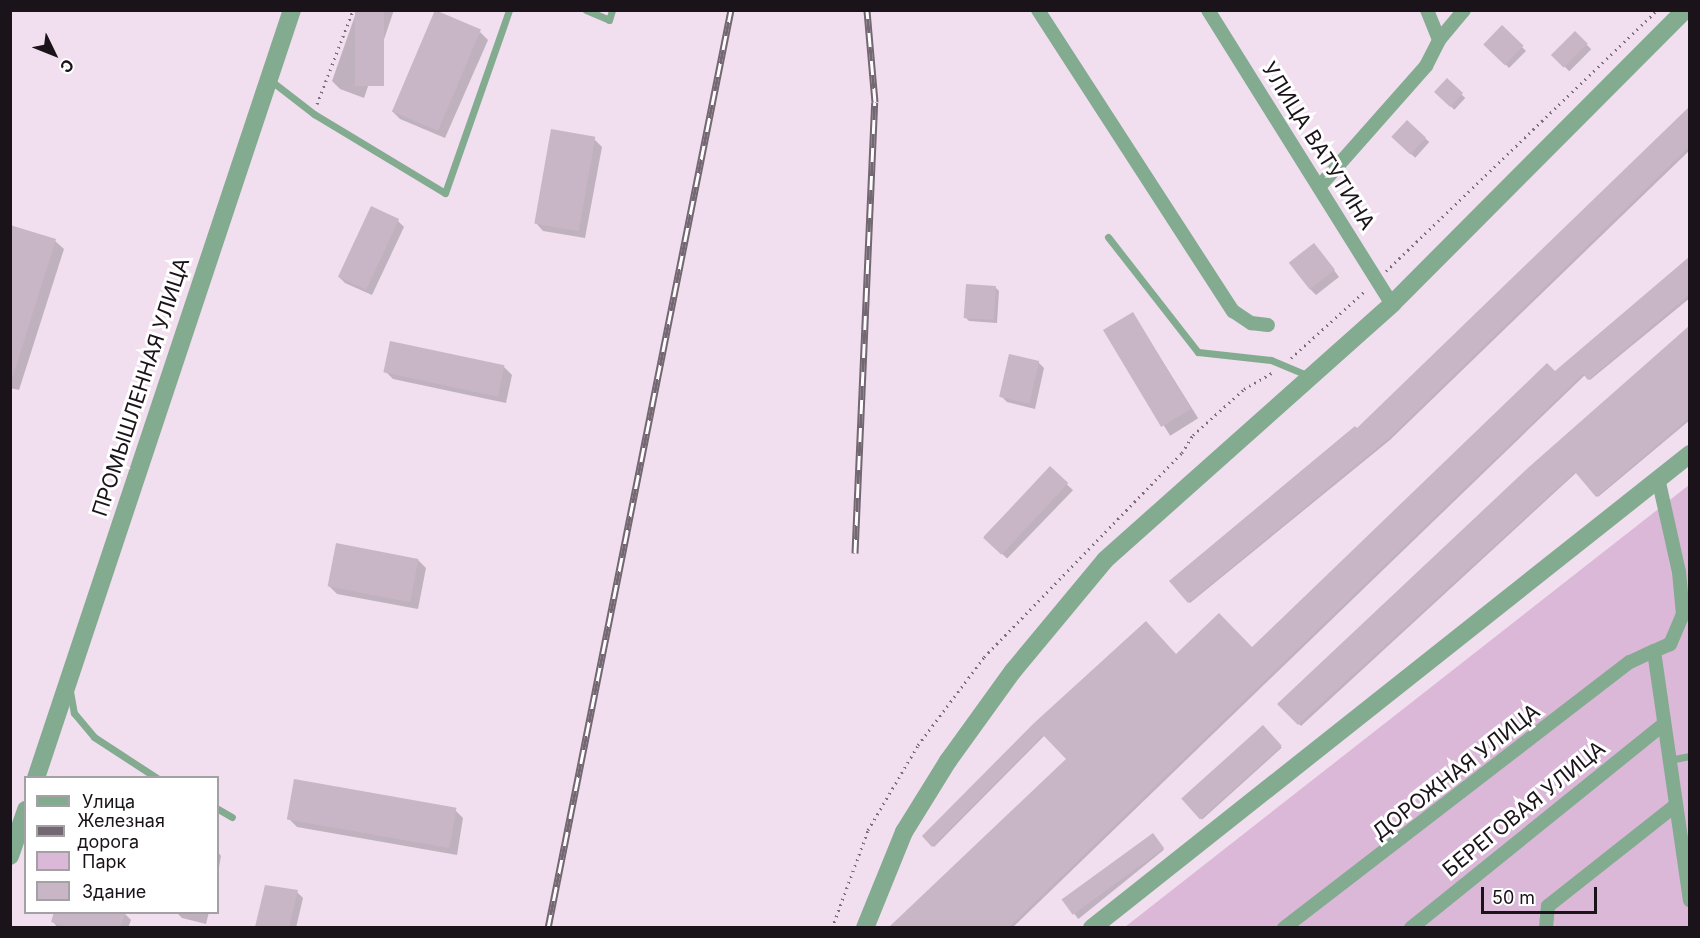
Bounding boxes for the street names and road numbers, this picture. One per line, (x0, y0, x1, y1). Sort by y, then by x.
street label: УЛИЦА ВАТУТИНА (1256, 57, 1380, 235)
street label: ПРОМЫШЛЕННАЯ УЛИЦА (87, 254, 195, 520)
street label: ДОРОЖНАЯ УЛИЦА (1367, 699, 1545, 845)
street label: БЕРЕГОВАЯ УЛИЦА (1438, 736, 1610, 882)

